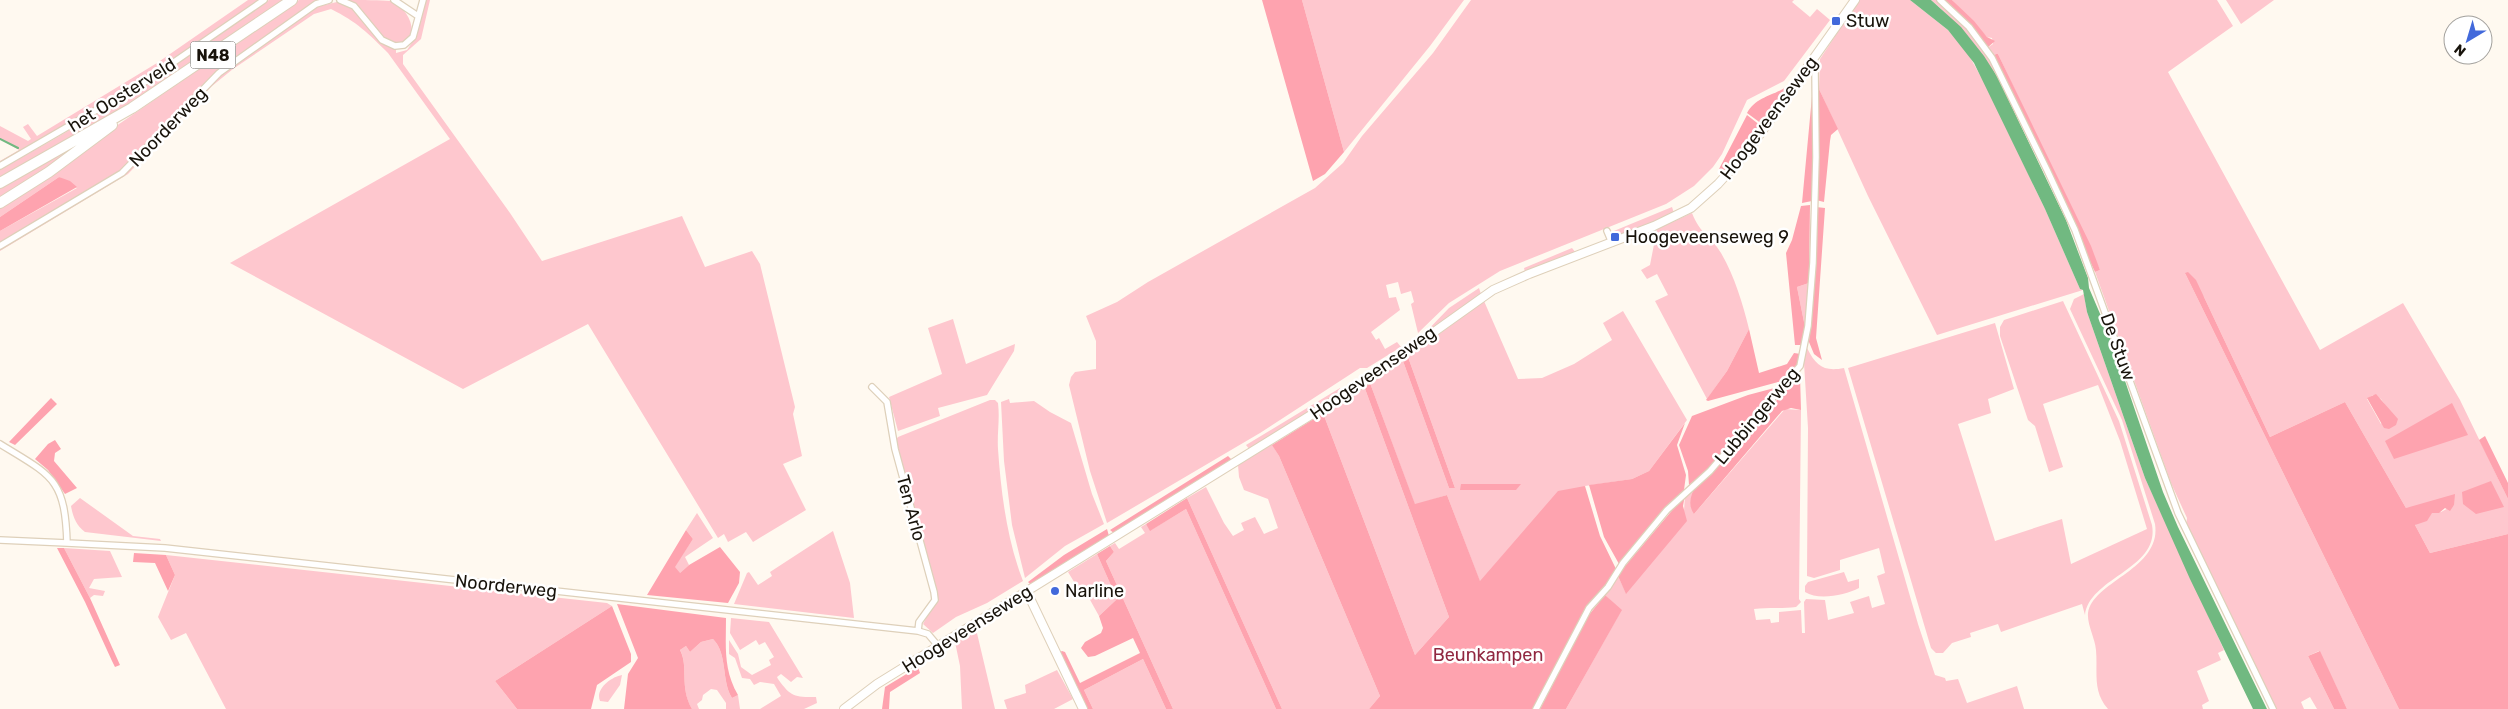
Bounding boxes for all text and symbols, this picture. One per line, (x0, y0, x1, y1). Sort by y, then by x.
place label: Stuw (1846, 10, 1890, 32)
marker: Stuw (1830, 15, 1842, 27)
north arrow (2443, 15, 2493, 65)
text: N (2451, 40, 2470, 60)
road number: N48 (190, 42, 236, 68)
street label: Hoogeveenseweg (1715, 52, 1823, 184)
street label: het Oosterveld (64, 53, 180, 137)
street label: Noorderweg (124, 83, 212, 171)
place label: Hoogeveenseweg 9 (1625, 226, 1789, 248)
marker: Hoogeveenseweg 9 (1609, 231, 1621, 243)
street label: De Stuw (2096, 310, 2140, 384)
street label: Hoogeveenseweg (1306, 321, 1440, 425)
street label: Lubbingerweg (1710, 363, 1804, 469)
street label: Ten Arlo (892, 473, 930, 543)
street label: Noorderweg (454, 570, 558, 602)
street label: Hoogeveenseweg (898, 580, 1036, 678)
place label: Narline (1065, 580, 1124, 602)
marker: Narline (1049, 585, 1061, 597)
park label: Beunkampen (1433, 644, 1543, 666)

